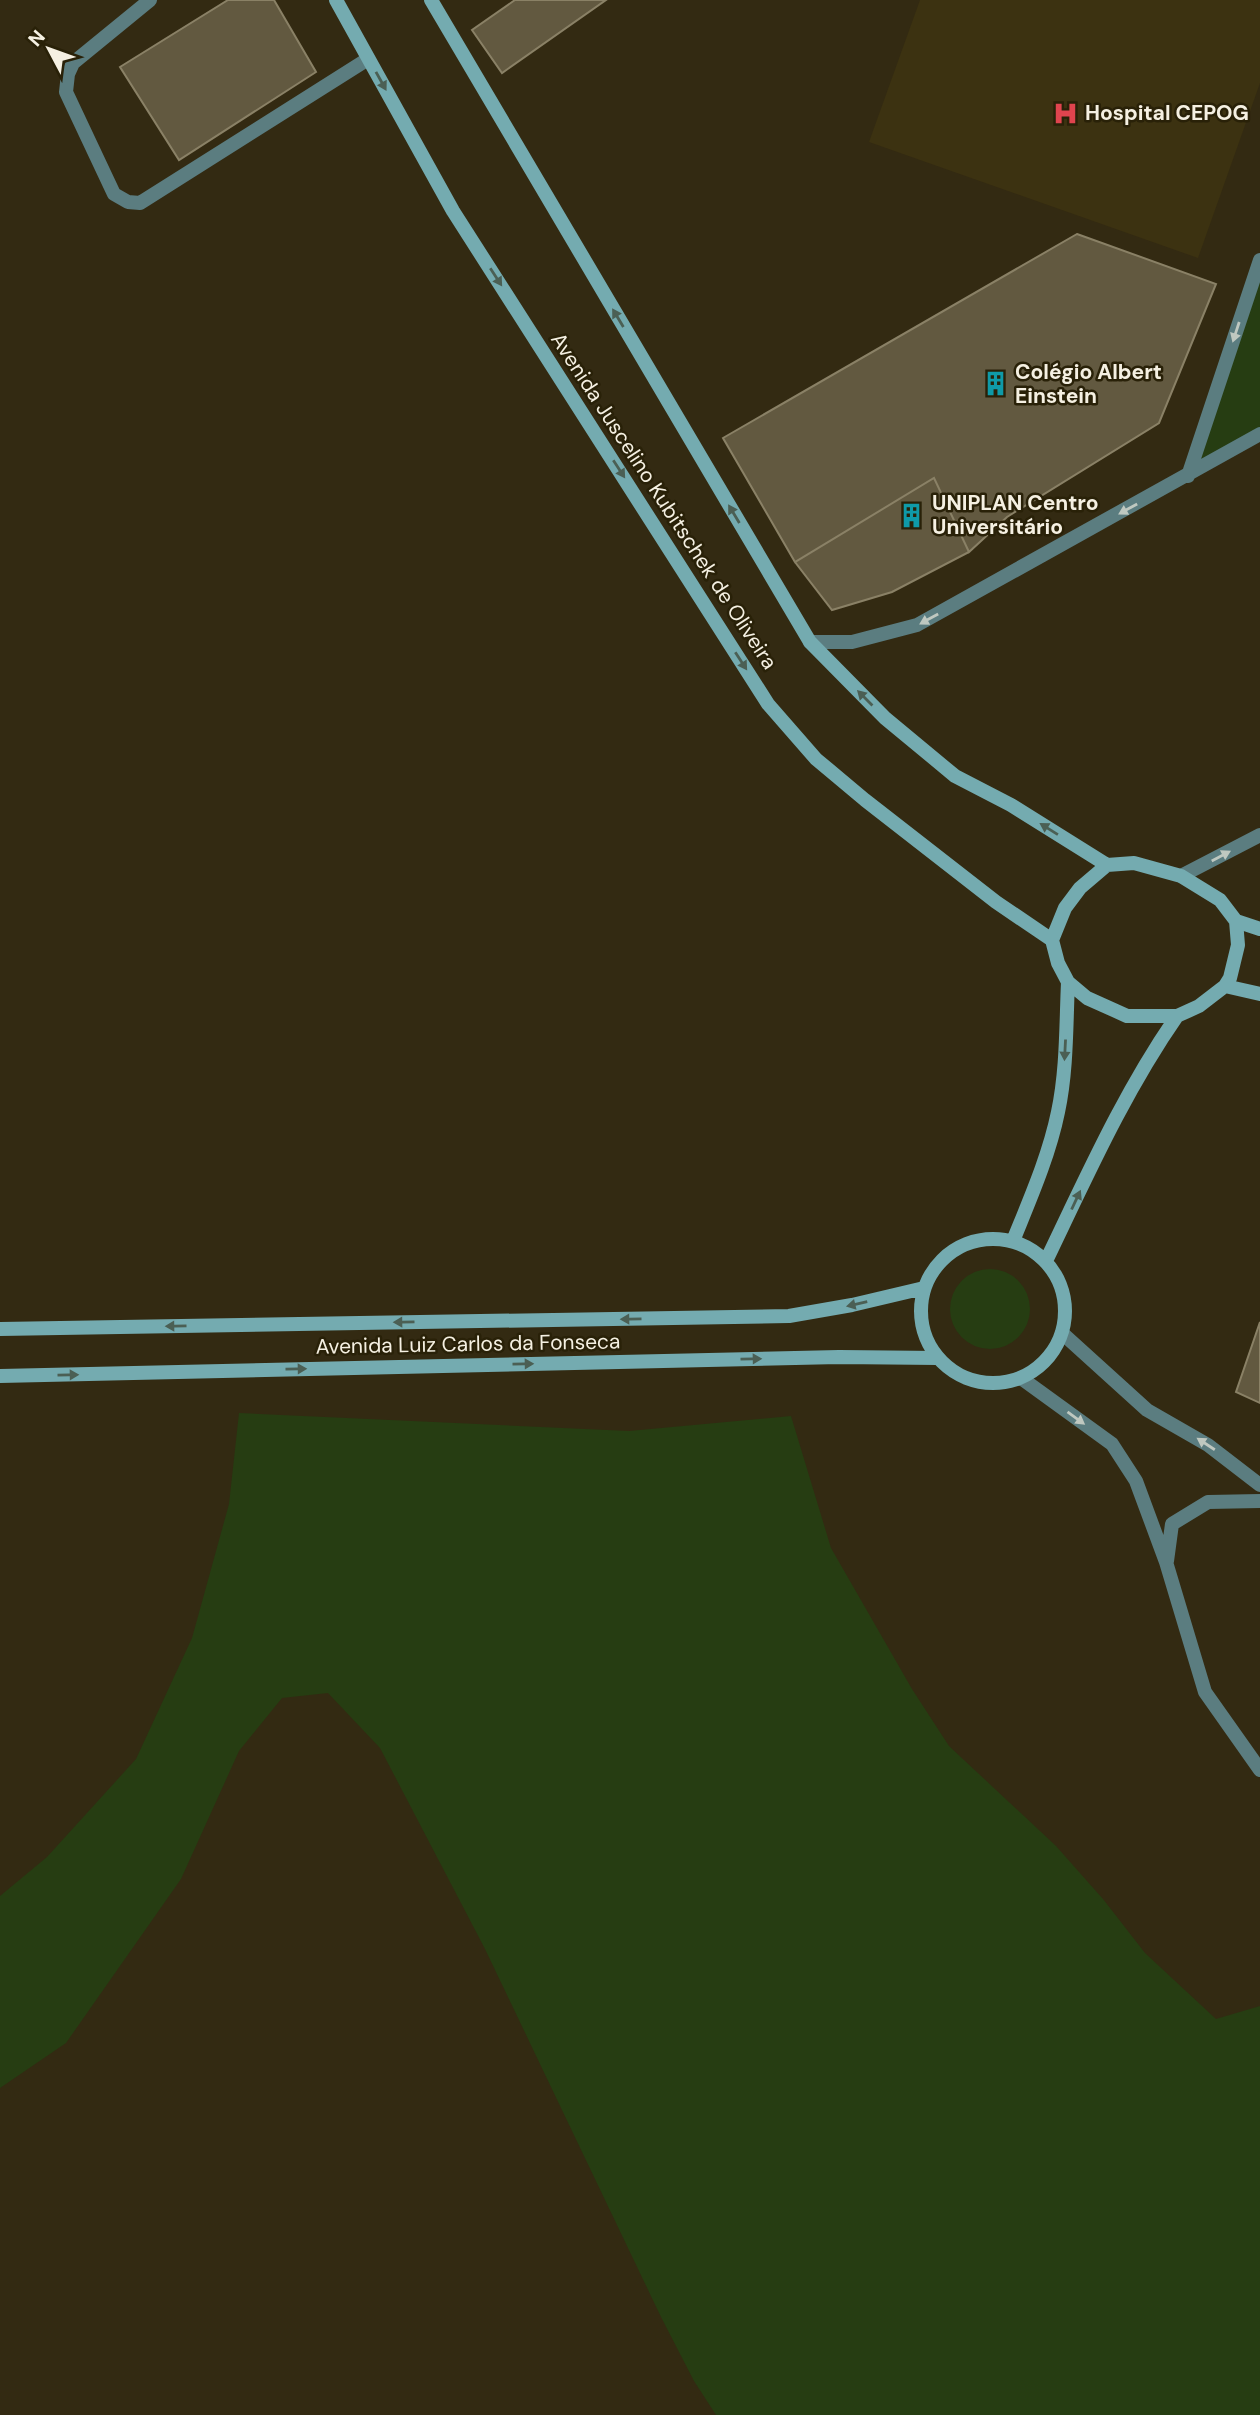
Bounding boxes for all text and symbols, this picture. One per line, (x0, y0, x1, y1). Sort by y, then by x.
north arrow (14, 14, 84, 84)
text: N (23, 25, 51, 52)
one-way arrow (375, 72, 387, 91)
hospital icon: Hospital CEPOG (1051, 99, 1079, 127)
place label: Hospital CEPOG (1085, 99, 1249, 127)
one-way arrow (489, 268, 502, 287)
one-way arrow (612, 308, 625, 327)
one-way arrow (1230, 321, 1241, 342)
street label: Avenida Juscelino Kubitschek de Oliveira (544, 327, 784, 675)
place label: Colégio Albert Einstein (1015, 358, 1162, 410)
building icon: Colégio Albert Einstein (981, 370, 1009, 398)
one-way arrow (612, 459, 625, 479)
place label: UNIPLAN Centro Universitário (932, 489, 1099, 541)
building icon: UNIPLAN Centro Universitário (898, 501, 926, 529)
one-way arrow (1119, 503, 1138, 515)
one-way arrow (728, 504, 740, 523)
one-way arrow (919, 613, 939, 625)
one-way arrow (734, 652, 748, 670)
one-way arrow (857, 690, 873, 706)
one-way arrow (1040, 822, 1059, 835)
one-way arrow (1211, 850, 1231, 862)
one-way arrow (1059, 1039, 1070, 1061)
one-way arrow (1070, 1190, 1081, 1210)
one-way arrow (846, 1299, 868, 1310)
one-way arrow (620, 1313, 642, 1324)
one-way arrow (392, 1316, 414, 1328)
one-way arrow (165, 1320, 187, 1332)
street label: Avenida Luiz Carlos da Fonseca (315, 1327, 621, 1361)
one-way arrow (740, 1353, 762, 1365)
one-way arrow (512, 1358, 534, 1370)
one-way arrow (285, 1364, 307, 1375)
one-way arrow (57, 1369, 79, 1380)
one-way arrow (1067, 1411, 1085, 1425)
one-way arrow (1196, 1438, 1215, 1451)

